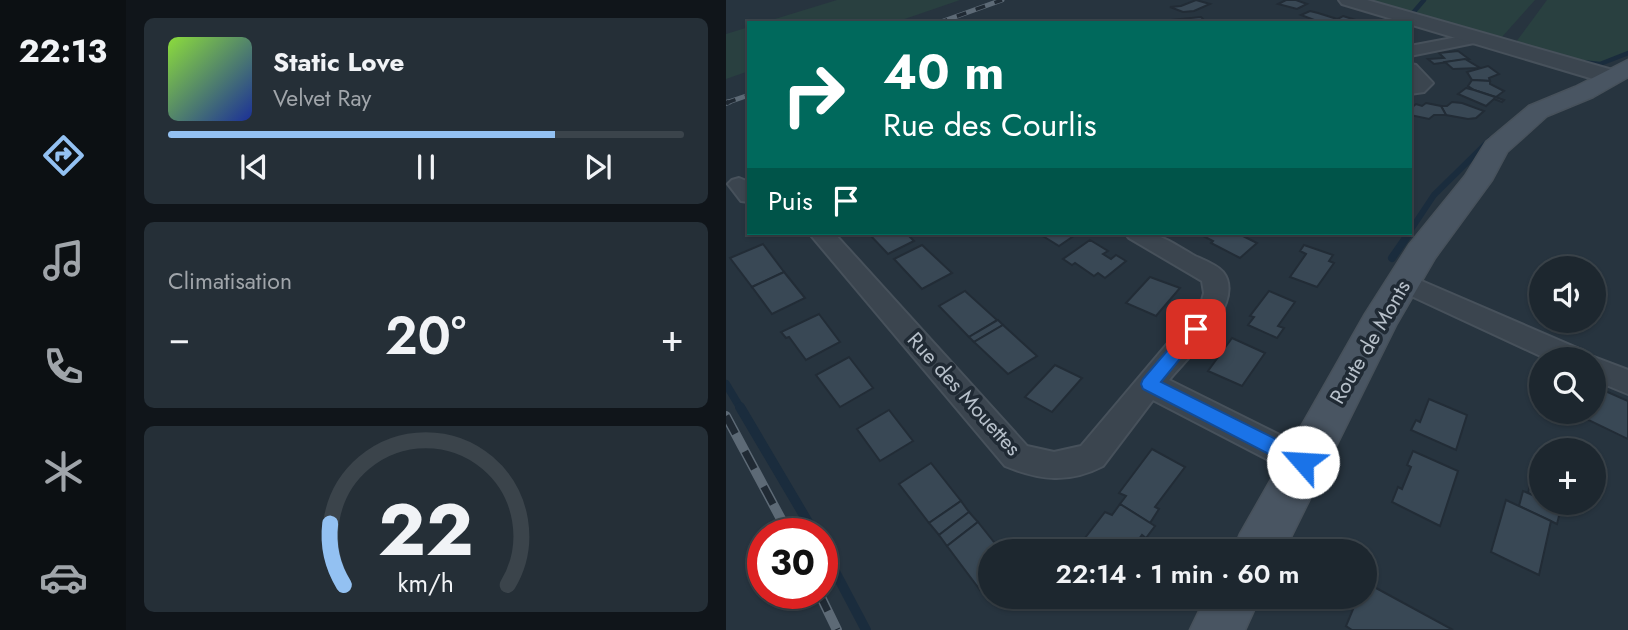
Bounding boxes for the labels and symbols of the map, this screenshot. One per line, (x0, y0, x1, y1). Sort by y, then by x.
street label: Route de Monts (1322, 275, 1418, 409)
pin (1166, 299, 1226, 359)
street label: Rue des Mouettes (900, 326, 1028, 462)
position arrow (1266, 425, 1340, 499)
speed limit sign: 30 (747, 518, 838, 609)

